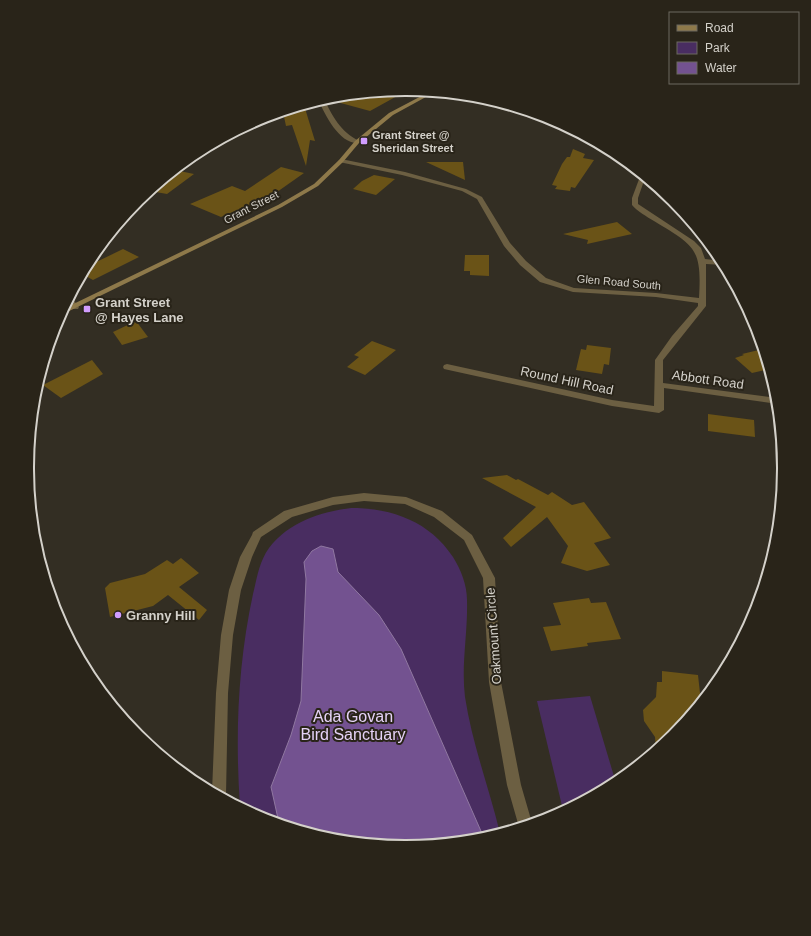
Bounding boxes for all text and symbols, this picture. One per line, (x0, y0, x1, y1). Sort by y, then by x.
legend (669, 12, 799, 84)
text: Road (705, 21, 734, 35)
text: Park (705, 41, 731, 55)
text: Water (705, 61, 737, 75)
place label: Grant Street @ Sheridan Street (372, 129, 454, 154)
marker: Grant Street @ Sheridan Street (359, 136, 369, 146)
street label: Grant Street (222, 188, 280, 226)
street label: Glen Road South (576, 272, 662, 292)
place label: Grant Street @ Hayes Lane (95, 295, 184, 325)
marker: Grant Street @ Hayes Lane (82, 304, 92, 314)
street label: Round Hill Road (519, 363, 615, 398)
street label: Abbott Road (671, 367, 745, 392)
street label: Oakmount Circle (483, 587, 504, 685)
place label: Granny Hill (126, 608, 195, 623)
marker: Granny Hill (113, 610, 123, 620)
park label: Ada Govan Bird Sanctuary (301, 708, 405, 743)

